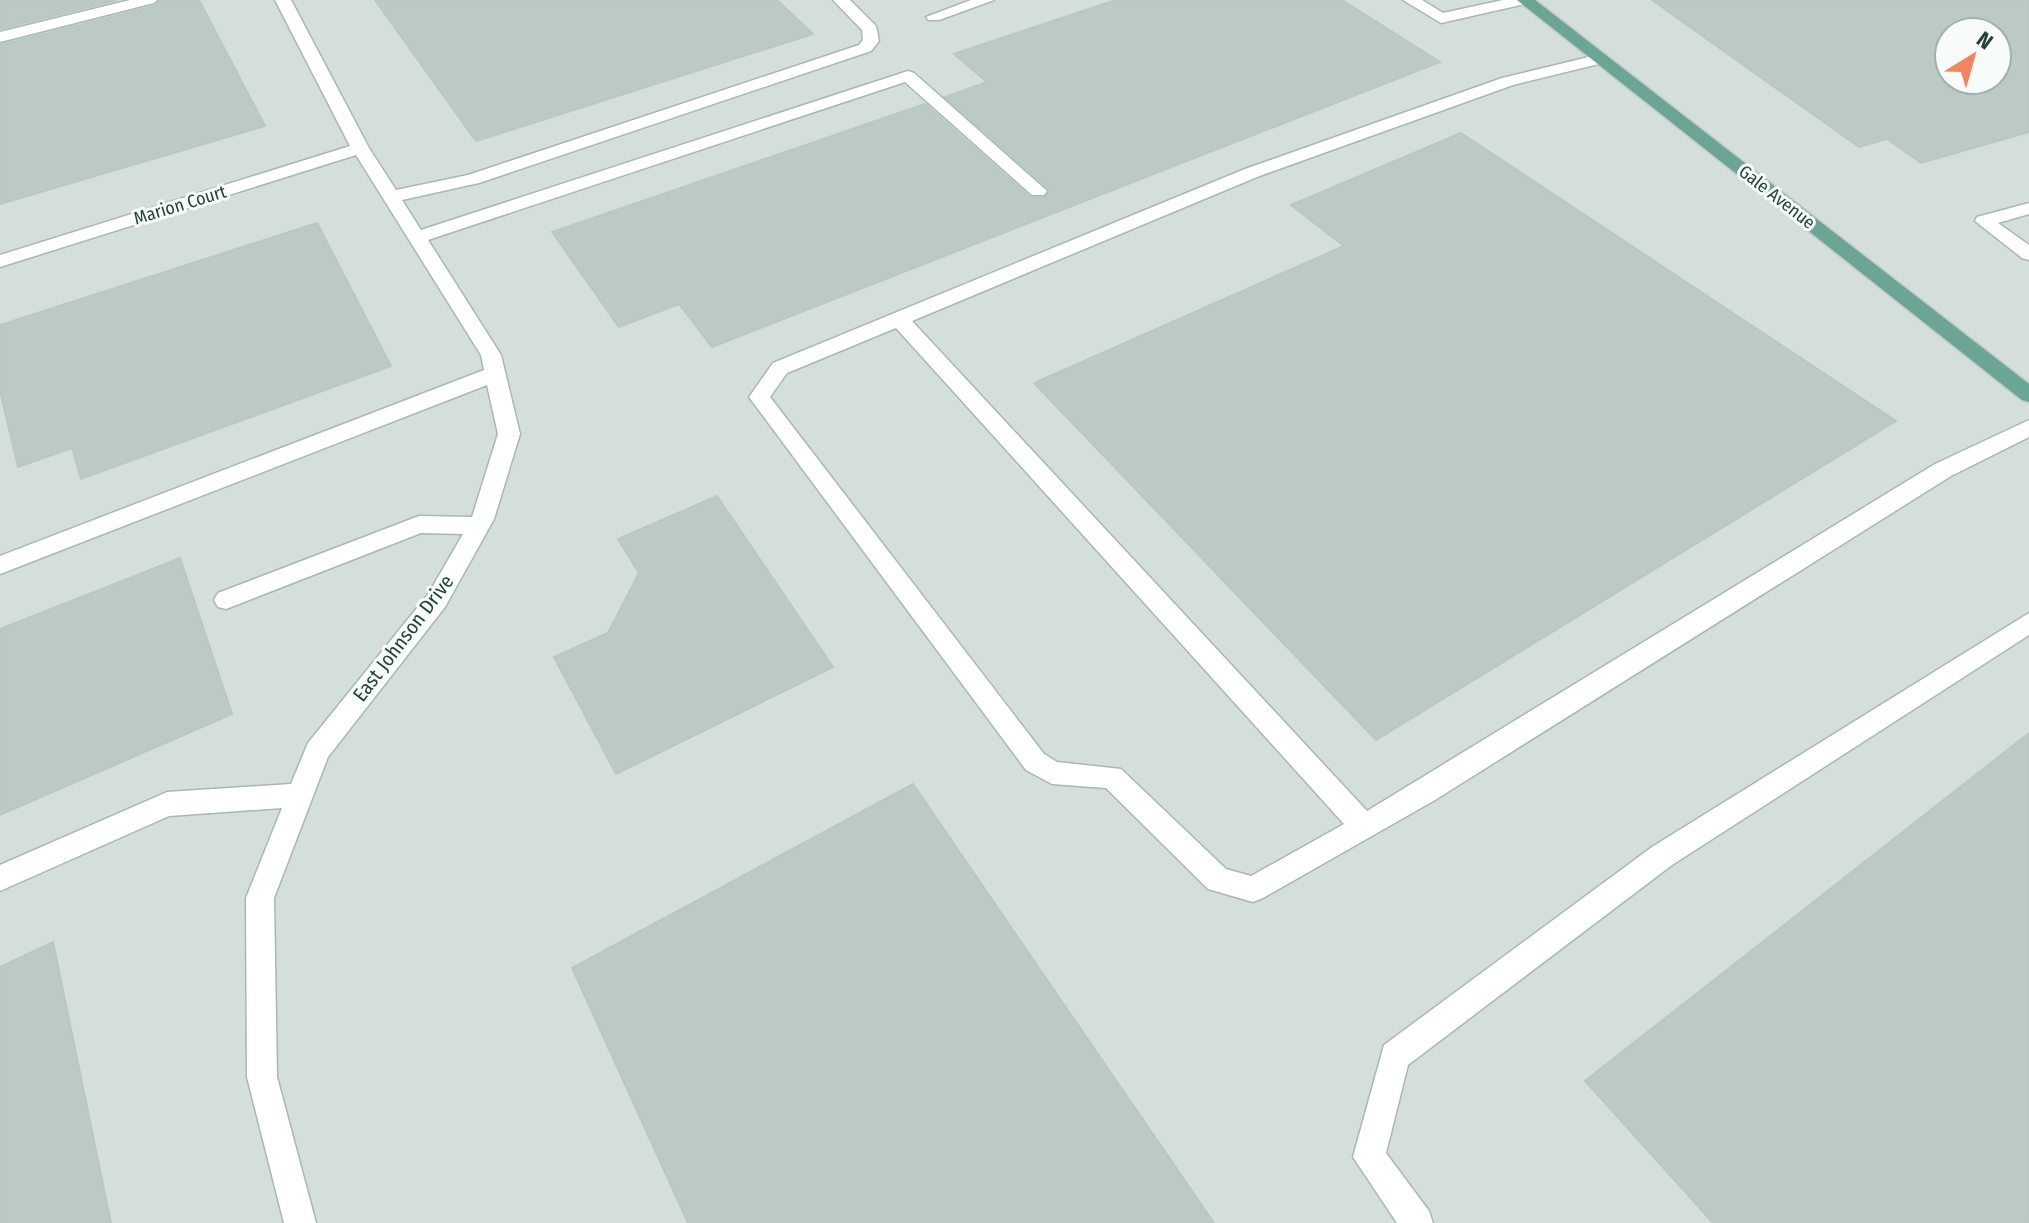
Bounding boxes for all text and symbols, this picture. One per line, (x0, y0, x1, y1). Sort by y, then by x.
north arrow (1933, 16, 2013, 96)
text: N (1971, 26, 1998, 55)
street label: Gale Avenue (1734, 160, 1820, 234)
street label: Marion Court (131, 180, 229, 229)
street label: East Johnson Drive (348, 570, 458, 706)

